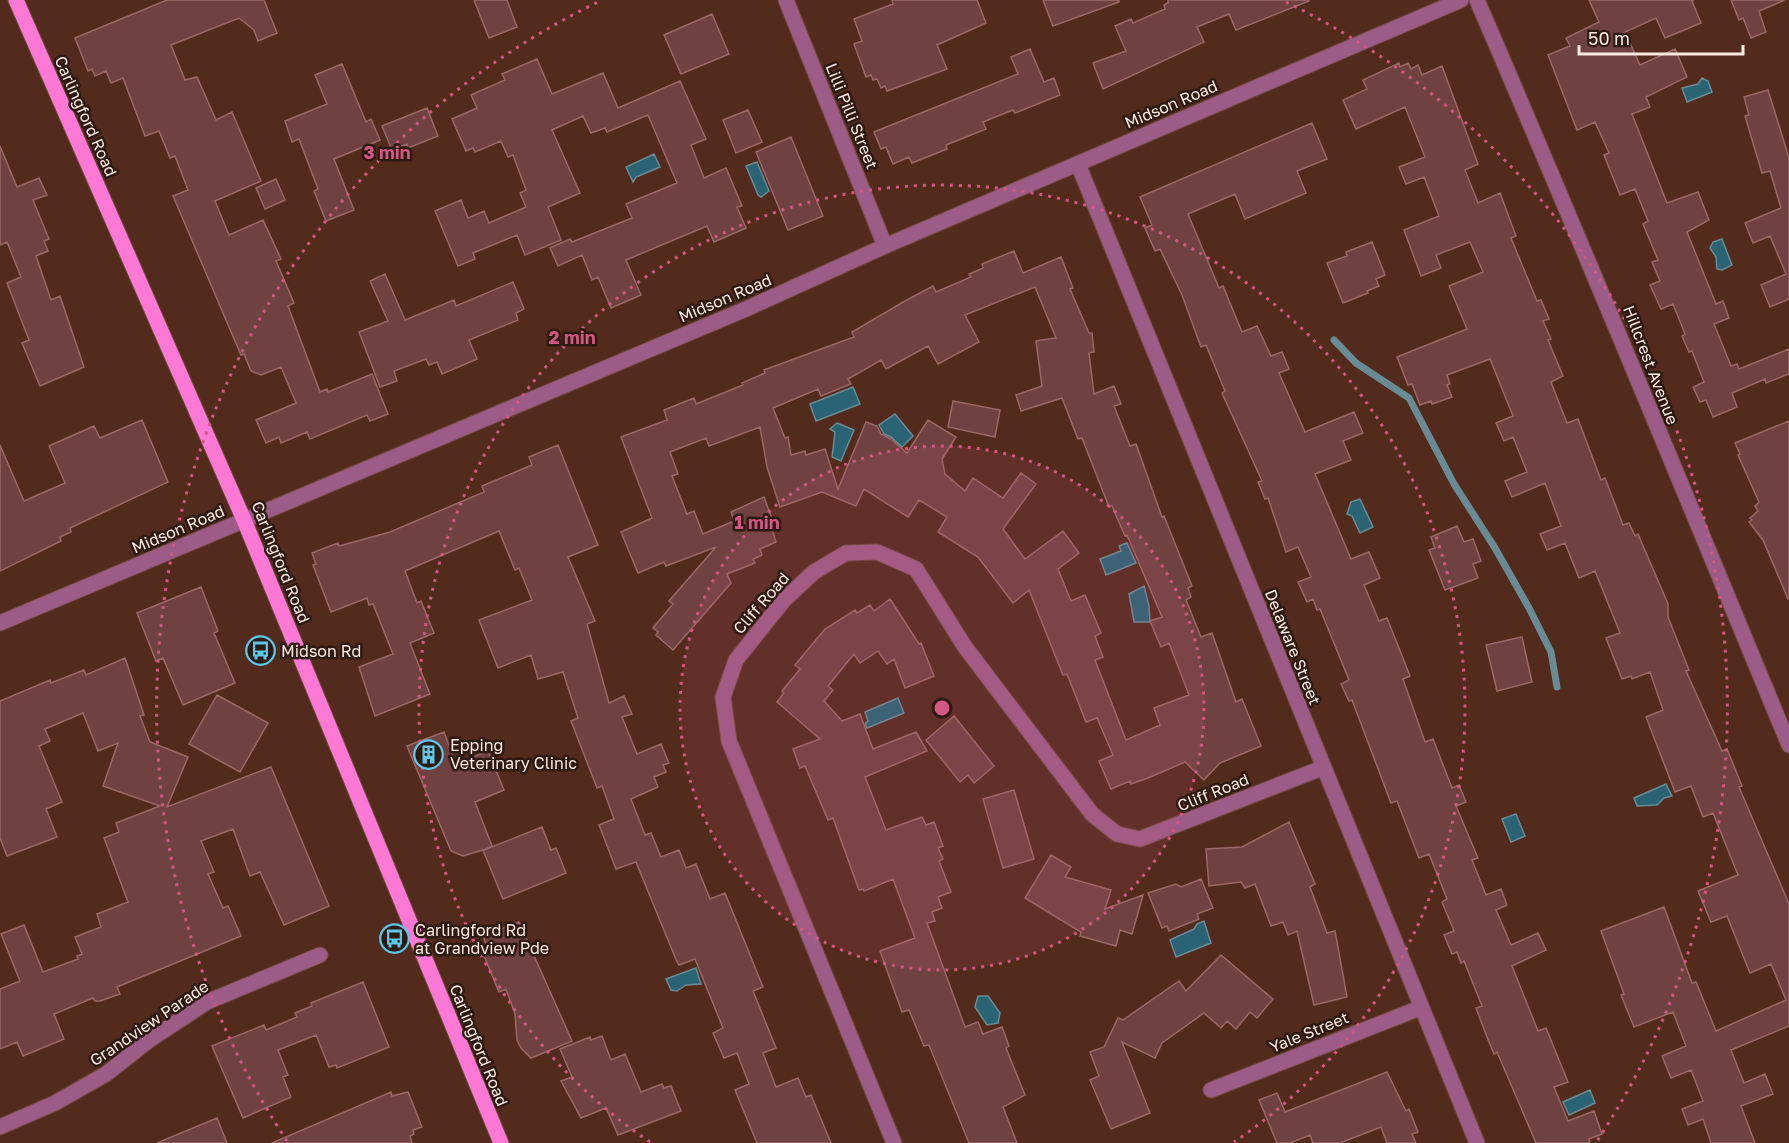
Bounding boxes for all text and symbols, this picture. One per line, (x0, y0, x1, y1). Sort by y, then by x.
scale bar (1579, 18, 1742, 56)
text: 50 m (1588, 27, 1630, 49)
street label: Carlingford Road (50, 53, 122, 179)
street label: Lilli Pilli Street (822, 60, 882, 172)
street label: Midson Road (1122, 75, 1220, 133)
text: 3 min (363, 141, 411, 163)
street label: Midson Road (676, 269, 774, 327)
street label: Hillcrest Avenue (1619, 303, 1683, 427)
text: 2 min (548, 326, 596, 348)
street label: Carlingford Road (247, 498, 315, 626)
street label: Midson Road (129, 500, 227, 558)
text: 1 min (734, 511, 780, 533)
street label: Cliff Road (729, 568, 793, 638)
street label: Delaware Street (1261, 586, 1325, 708)
bus stop icon: Midson Rd (244, 635, 276, 667)
place label: Midson Rd (281, 641, 361, 661)
centre of rings (932, 698, 952, 718)
place label: Epping Veterinary Clinic (450, 735, 577, 773)
building icon: Epping Veterinary Clinic (413, 738, 445, 770)
street label: Cliff Road (1174, 769, 1252, 815)
place label: Carlingford Rd at Grandview Pde (415, 920, 549, 958)
bus stop icon: Carlingford Rd at Grandview Pde (378, 923, 410, 955)
street label: Grandview Parade (86, 976, 212, 1070)
street label: Carlingford Road (445, 981, 513, 1109)
street label: Yale Street (1266, 1007, 1352, 1057)

